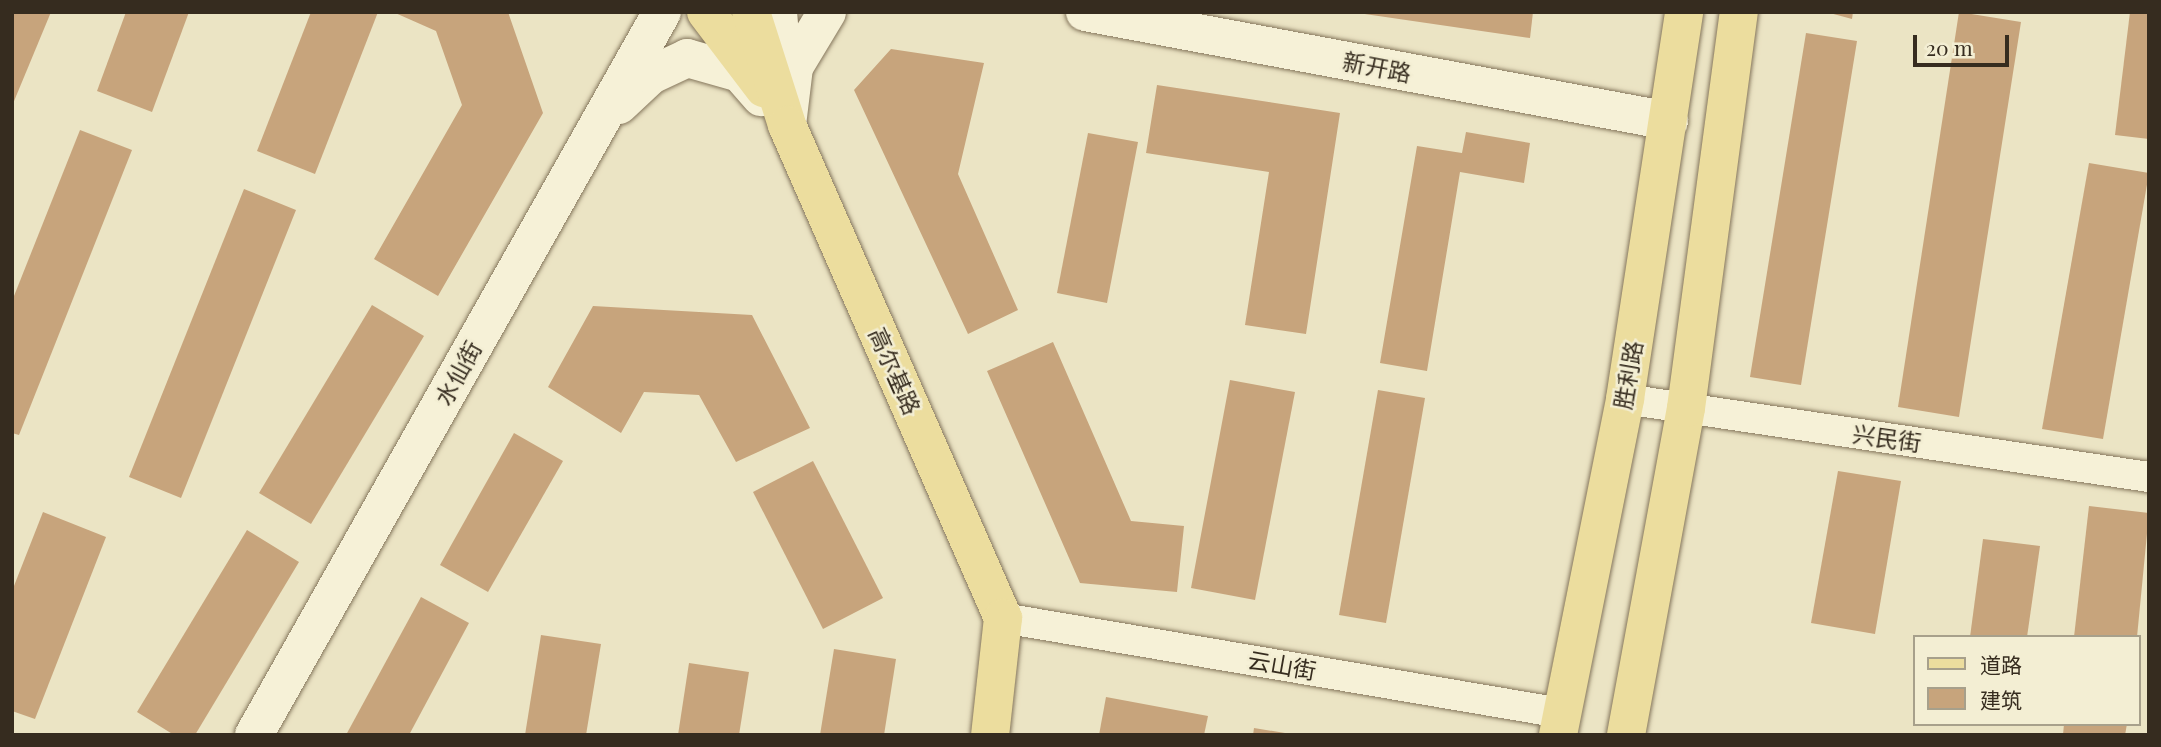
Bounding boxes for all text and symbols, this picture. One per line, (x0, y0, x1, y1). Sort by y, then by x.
scale bar (1916, 21, 2012, 65)
text: 20 m (1926, 33, 1973, 61)
street label: 新开路 (1341, 47, 1413, 87)
street label: 高尔基路 (864, 323, 926, 419)
street label: 水仙街 (429, 336, 487, 410)
street label: 胜利路 (1608, 339, 1648, 411)
street label: 兴民街 (1851, 420, 1923, 456)
legend (1912, 635, 2140, 726)
street label: 云山街 (1246, 645, 1318, 685)
text: 道路 (1980, 650, 2022, 678)
text: 建筑 (1980, 685, 2022, 713)

